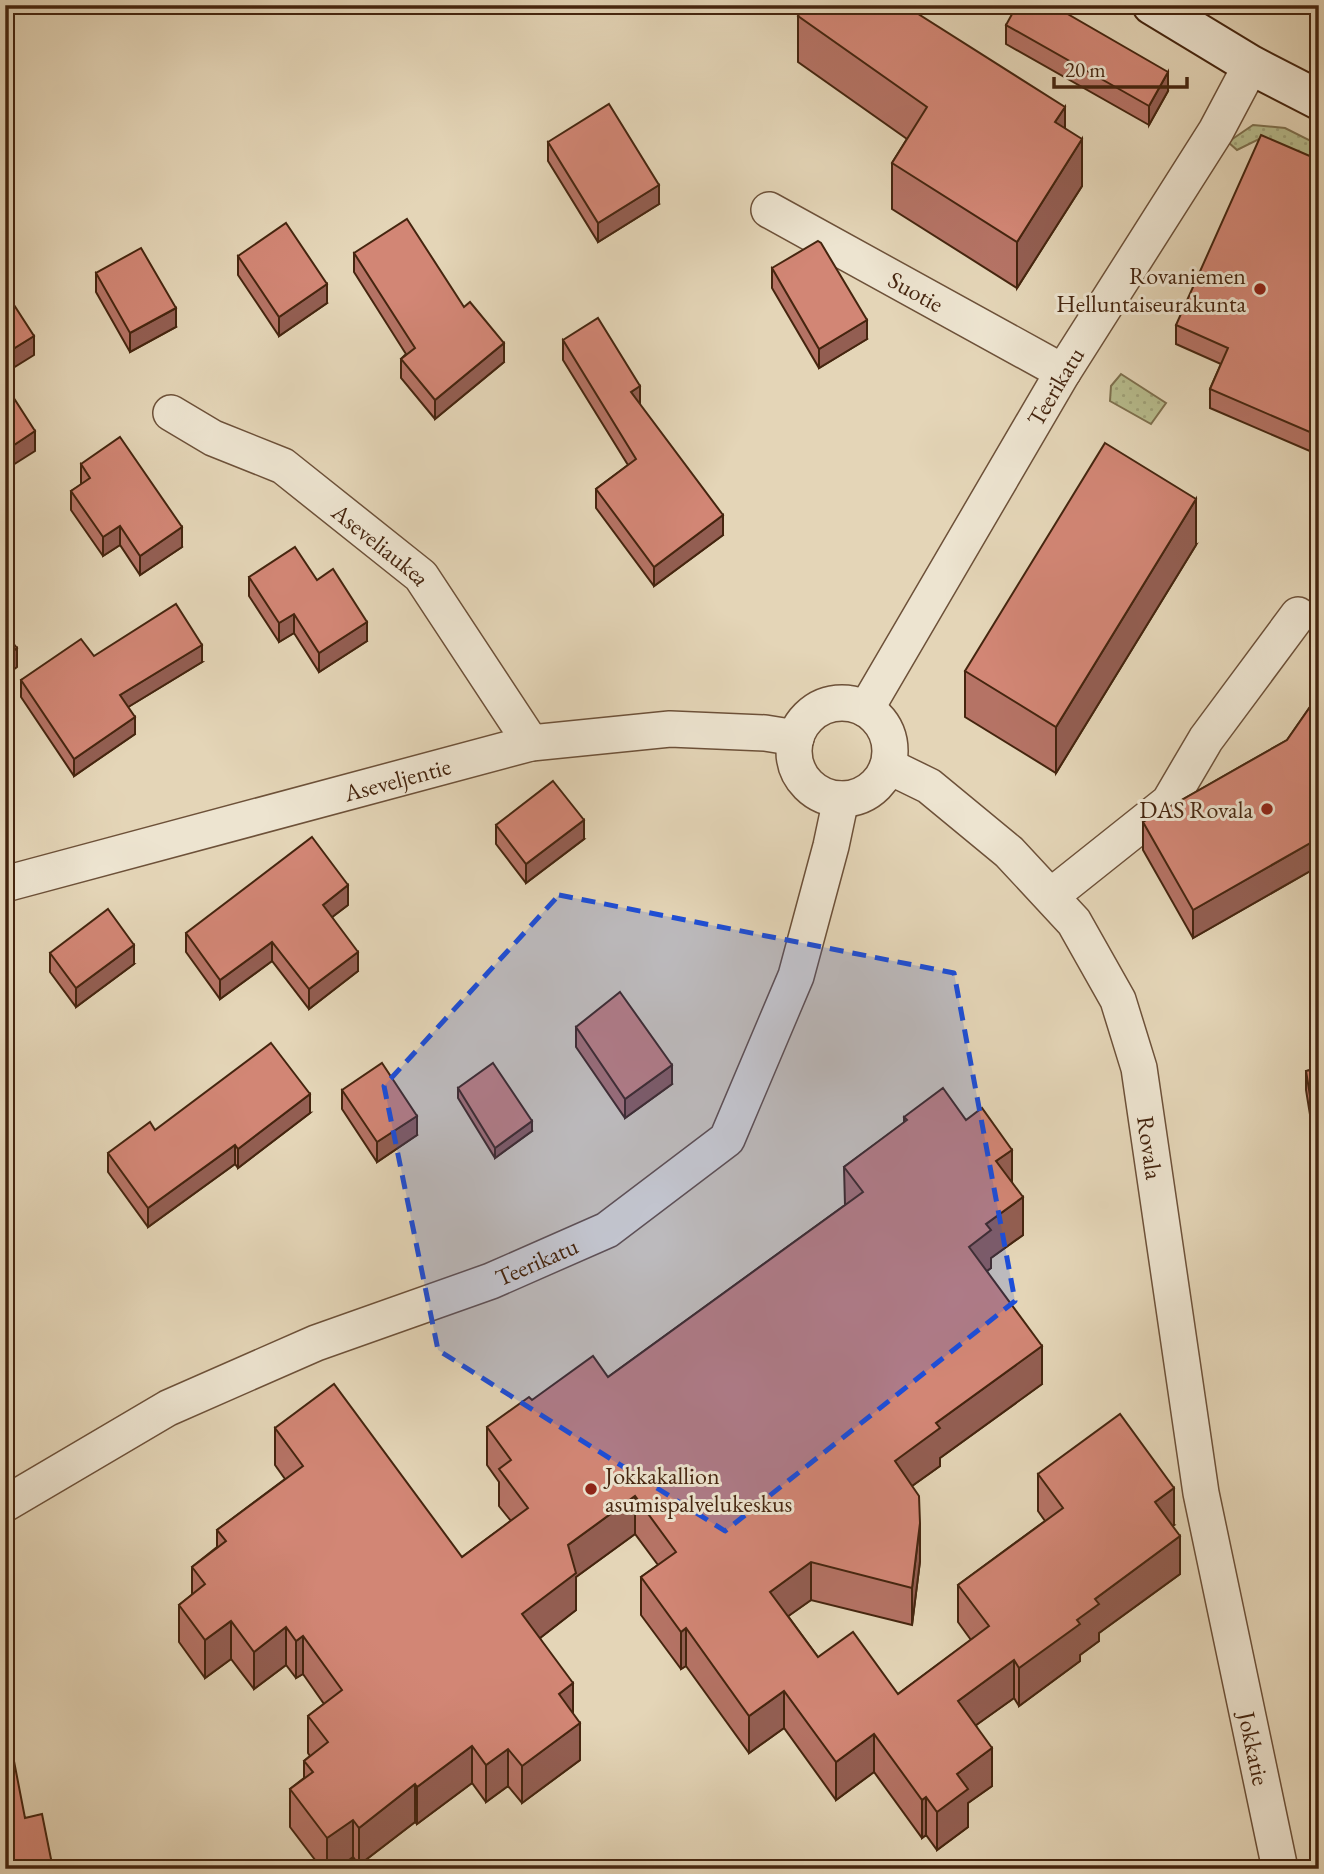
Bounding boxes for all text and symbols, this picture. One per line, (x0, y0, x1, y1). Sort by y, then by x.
scale bar (1054, 46, 1188, 90)
text: 20 m (1065, 56, 1106, 83)
place label: Rovaniemen Helluntaiseurakunta (1056, 260, 1246, 319)
street label: Suotie (883, 263, 949, 319)
marker: Rovaniemen Helluntaiseurakunta (1252, 281, 1268, 297)
street label: Teerikatu (1019, 340, 1091, 432)
street label: Aseveliaukea (325, 495, 438, 591)
street label: Aseveljentie (339, 750, 454, 808)
place label: DAS Rovala (1139, 794, 1253, 825)
marker: DAS Rovala (1259, 801, 1275, 817)
street label: Rovala (1131, 1114, 1171, 1182)
street label: Teerikatu (490, 1229, 583, 1293)
place label: Jokkakallion asumispalvelukeskus (603, 1460, 792, 1519)
marker: Jokkakallion asumispalvelukeskus (583, 1481, 599, 1497)
street label: Jokkatie (1231, 1707, 1277, 1788)

